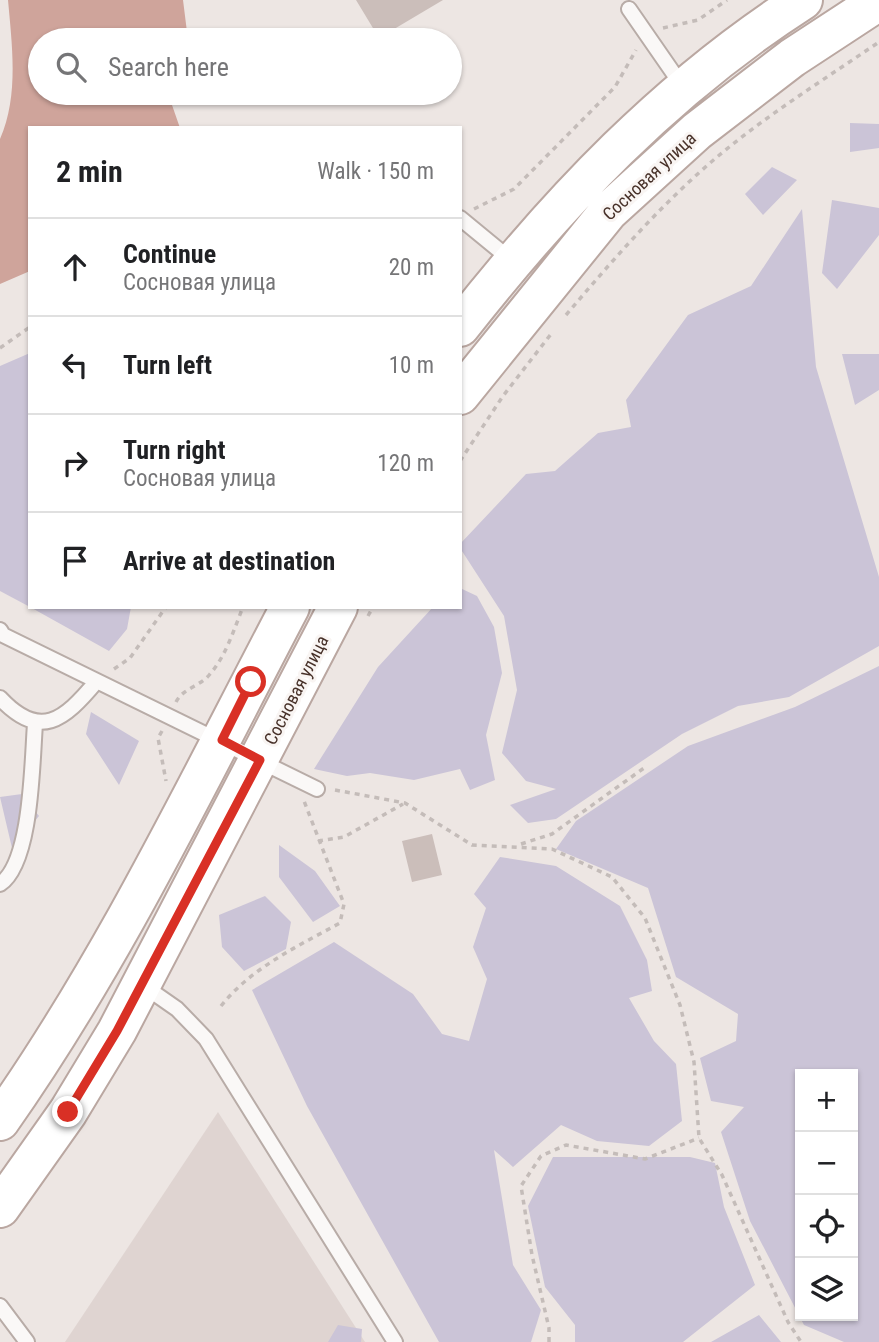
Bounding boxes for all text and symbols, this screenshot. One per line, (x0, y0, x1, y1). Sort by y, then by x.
search box (28, 28, 462, 105)
icon: search (52, 48, 90, 86)
text: Search here (108, 52, 229, 82)
street label: Сосновая улица (598, 127, 700, 225)
text: 2 min (56, 154, 123, 189)
text: Walk · 150 m (317, 158, 434, 185)
text: Continue (123, 239, 216, 269)
icon: ahead (56, 248, 94, 286)
text: 20 m (389, 254, 434, 281)
text: Сосновая улица (123, 269, 276, 296)
icon: left (56, 346, 94, 384)
text: Turn left (123, 350, 212, 380)
text: 10 m (389, 352, 434, 379)
text: Turn right (123, 435, 225, 465)
icon: right (56, 444, 94, 482)
text: 120 m (377, 450, 434, 477)
text: Сосновая улица (123, 465, 276, 492)
icon: arrive (56, 542, 94, 580)
text: Arrive at destination (123, 546, 335, 576)
street label: Сосновая улица (259, 632, 333, 748)
route start (235, 666, 266, 697)
map controls (795, 1069, 858, 1321)
button: + (795, 1069, 858, 1132)
route end (52, 1096, 83, 1127)
button: − (795, 1132, 858, 1195)
button: locate (795, 1195, 858, 1258)
button: layers (795, 1258, 858, 1321)

